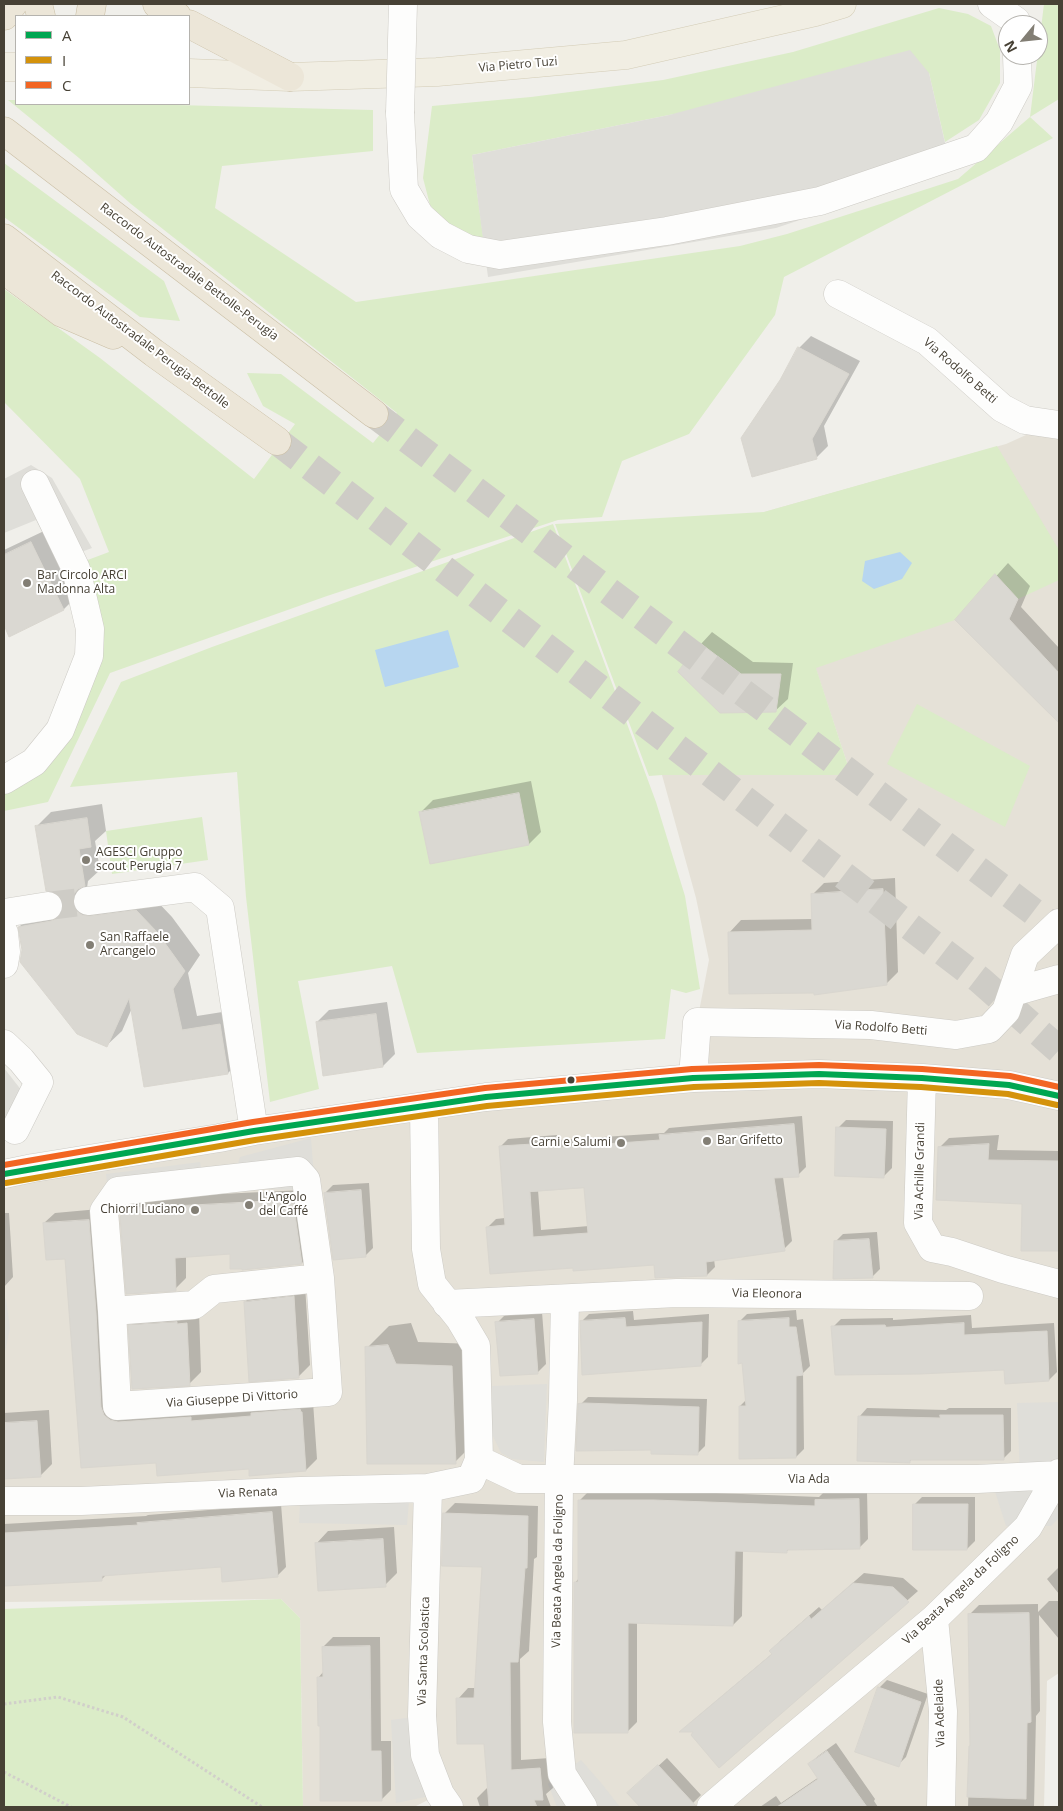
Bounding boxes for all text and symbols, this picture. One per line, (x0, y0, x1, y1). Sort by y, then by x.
legend (15, 15, 190, 105)
north arrow (998, 15, 1048, 65)
text: A (62, 25, 72, 45)
text: N (999, 37, 1021, 56)
text: I (62, 50, 66, 70)
street label: Via Pietro Tuzi (478, 54, 558, 76)
text: C (62, 75, 71, 95)
street label: Raccordo Autostradale Bettolle-Perugia (97, 200, 281, 344)
street label: Raccordo Autostradale Perugia-Bettolle (48, 268, 232, 412)
street label: Via Rodolfo Betti (920, 335, 1000, 407)
place label: Bar Circolo ARCI Madonna Alta (37, 569, 127, 597)
marker: Bar Circolo ARCI Madonna Alta (21, 577, 33, 589)
place label: AGESCI Gruppo scout Perugia 7 (96, 846, 182, 874)
marker: AGESCI Gruppo scout Perugia 7 (80, 854, 92, 866)
place label: San Raffaele Arcangelo (100, 931, 169, 959)
marker: San Raffaele Arcangelo (84, 939, 96, 951)
street label: Via Rodolfo Betti (834, 1018, 928, 1038)
unlabelled marker (566, 1075, 576, 1085)
street label: Via Achille Grandi (912, 1122, 928, 1220)
place label: Bar Grifetto (717, 1134, 783, 1148)
marker: Bar Grifetto (701, 1135, 713, 1147)
place label: Carni e Salumi (531, 1136, 611, 1150)
marker: Carni e Salumi (615, 1137, 627, 1149)
place label: L'Angolo del Caffé (259, 1191, 308, 1219)
marker: L'Angolo del Caffé (243, 1199, 255, 1211)
place label: Chiorri Luciano (100, 1203, 185, 1217)
marker: Chiorri Luciano (189, 1204, 201, 1216)
street label: Via Eleonora (732, 1286, 802, 1302)
street label: Via Giuseppe Di Vittorio (166, 1387, 298, 1411)
street label: Via Ada (788, 1473, 830, 1487)
street label: Via Renata (218, 1485, 278, 1501)
street label: Via Beata Angela da Foligno (549, 1494, 567, 1648)
street label: Via Beata Angela da Foligno (900, 1532, 1022, 1648)
street label: Via Santa Scolastica (415, 1596, 433, 1706)
street label: Via Adelaide (932, 1679, 948, 1747)

